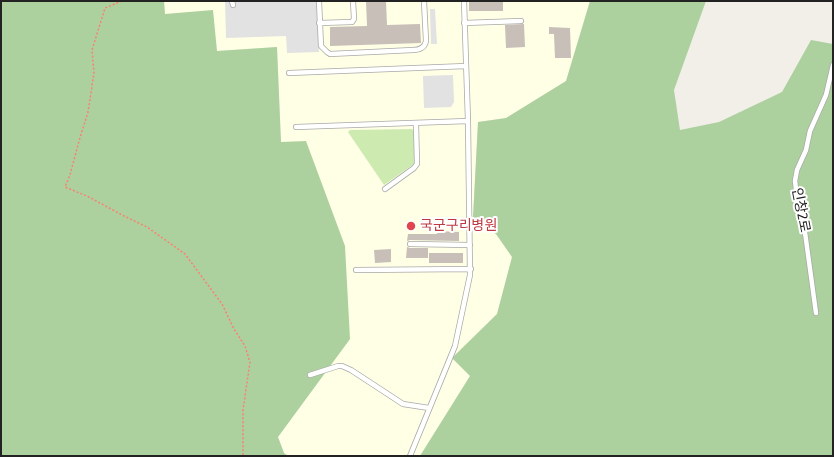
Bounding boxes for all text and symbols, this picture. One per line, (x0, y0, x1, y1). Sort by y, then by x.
street label: 인창2로 (788, 186, 814, 234)
place label: 국군구리병원 (420, 218, 497, 234)
marker: 국군구리병원 (405, 220, 417, 232)

